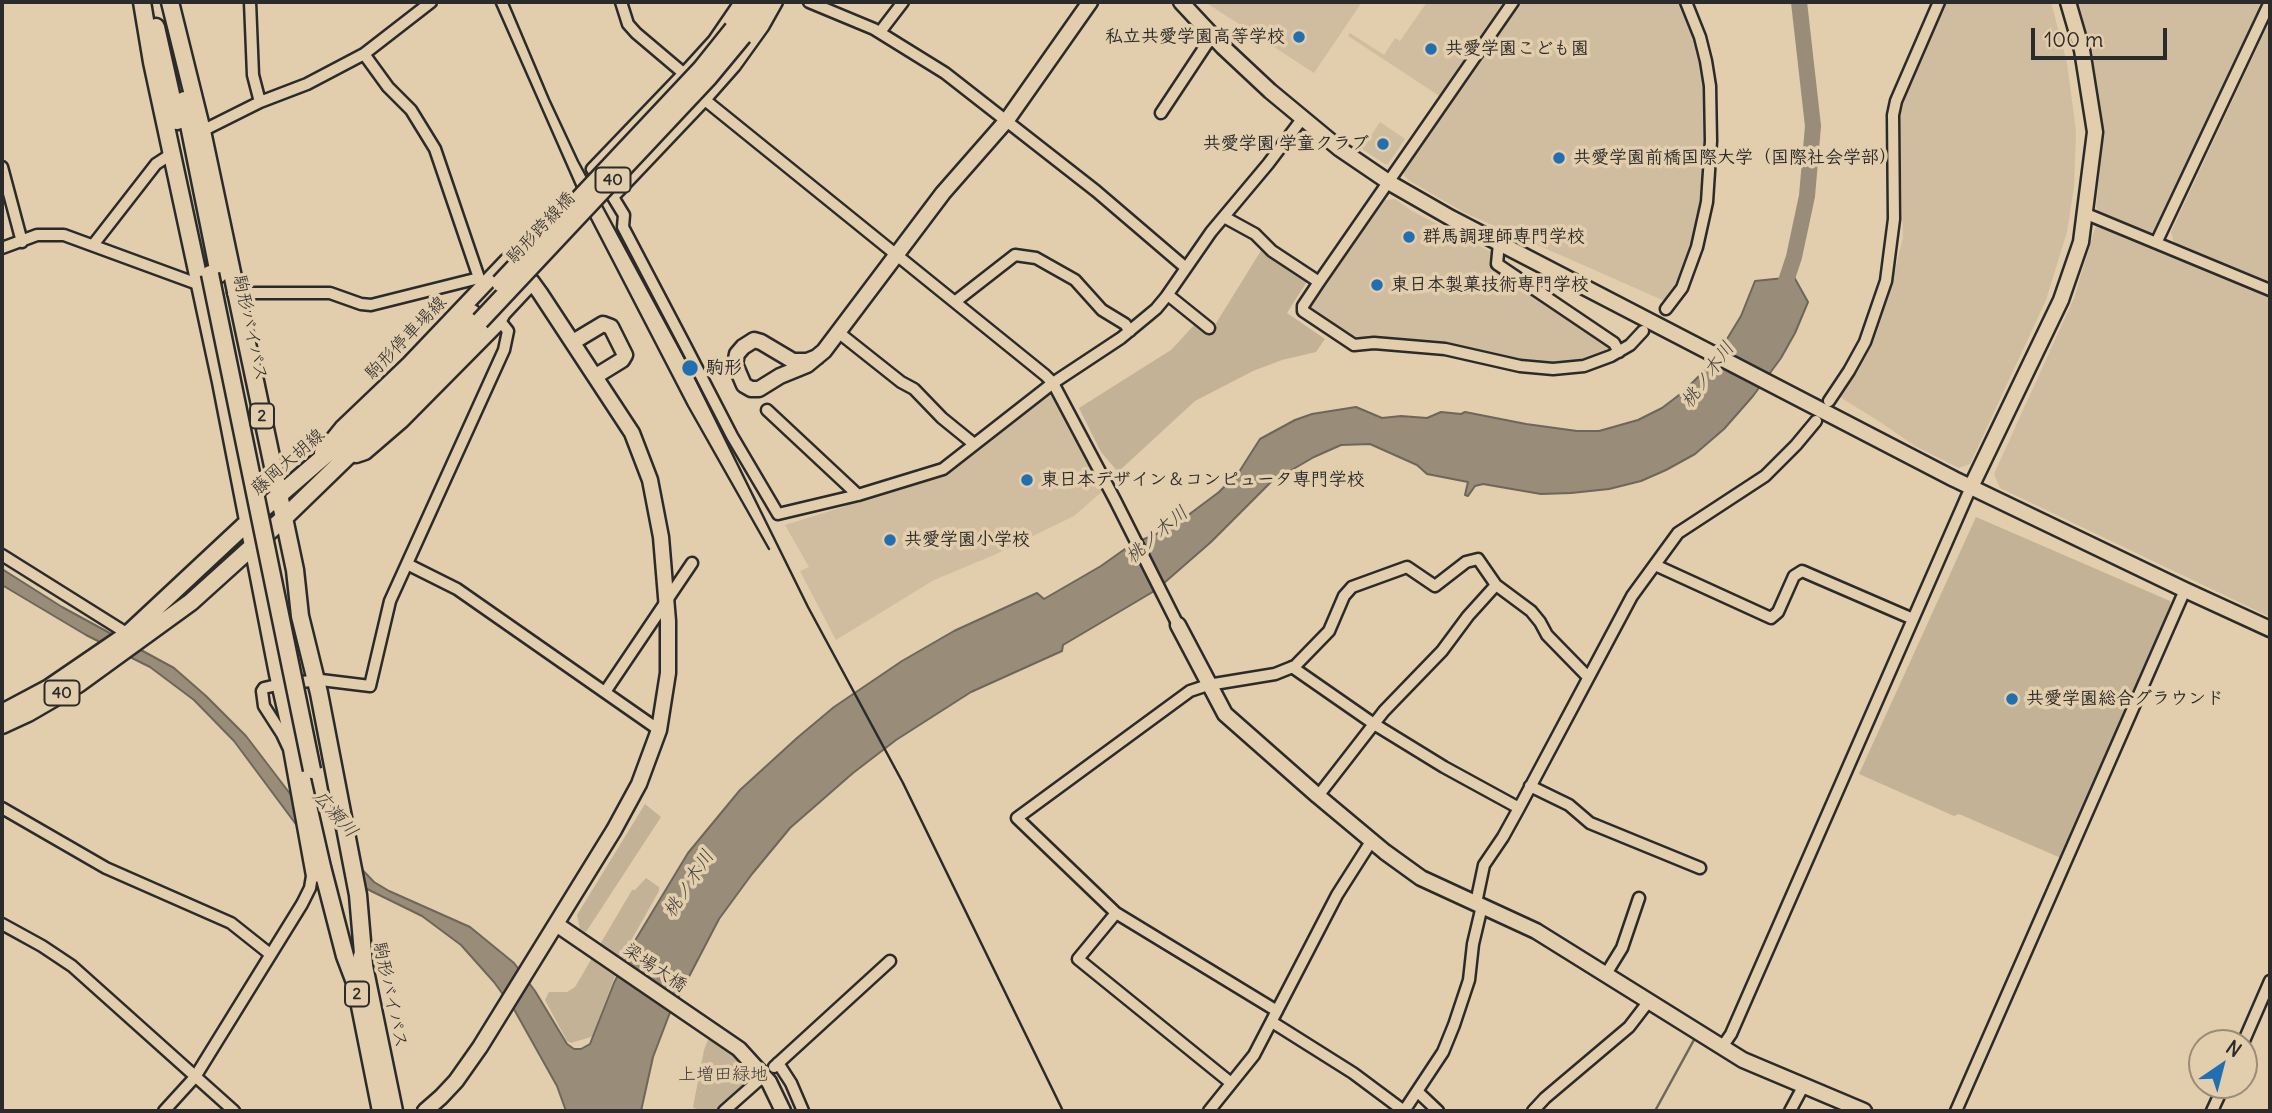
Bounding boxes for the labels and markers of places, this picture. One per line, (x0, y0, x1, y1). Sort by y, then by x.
place label: 私立共愛学園高等学校 (1105, 26, 1285, 48)
marker: 私立共愛学園高等学校 (1291, 29, 1307, 45)
place label: 共愛学園こども園 (1445, 38, 1589, 60)
marker: 共愛学園こども園 (1423, 41, 1439, 57)
place label: 共愛学園 学童クラブ (1203, 133, 1369, 155)
marker: 共愛学園 学童クラブ (1375, 136, 1391, 152)
place label: 共愛学園前橋国際大学（国際社会学部） (1573, 147, 1897, 169)
marker: 共愛学園前橋国際大学（国際社会学部） (1551, 150, 1567, 166)
place label: 群馬調理師専門学校 (1423, 226, 1585, 248)
marker: 群馬調理師専門学校 (1401, 229, 1417, 245)
place label: 東日本製菓技術専門学校 (1391, 274, 1589, 296)
marker: 東日本製菓技術専門学校 (1369, 277, 1385, 293)
place label: 駒形 (706, 357, 742, 379)
marker: 駒形 (680, 358, 700, 378)
place label: 東日本デザイン＆コンピュータ専門学校 (1041, 469, 1365, 491)
marker: 東日本デザイン＆コンピュータ専門学校 (1019, 472, 1035, 488)
place label: 共愛学園小学校 (904, 529, 1030, 551)
marker: 共愛学園小学校 (882, 532, 898, 548)
place label: 共愛学園総合グラウンド (2026, 688, 2224, 710)
marker: 共愛学園総合グラウンド (2004, 691, 2020, 707)

